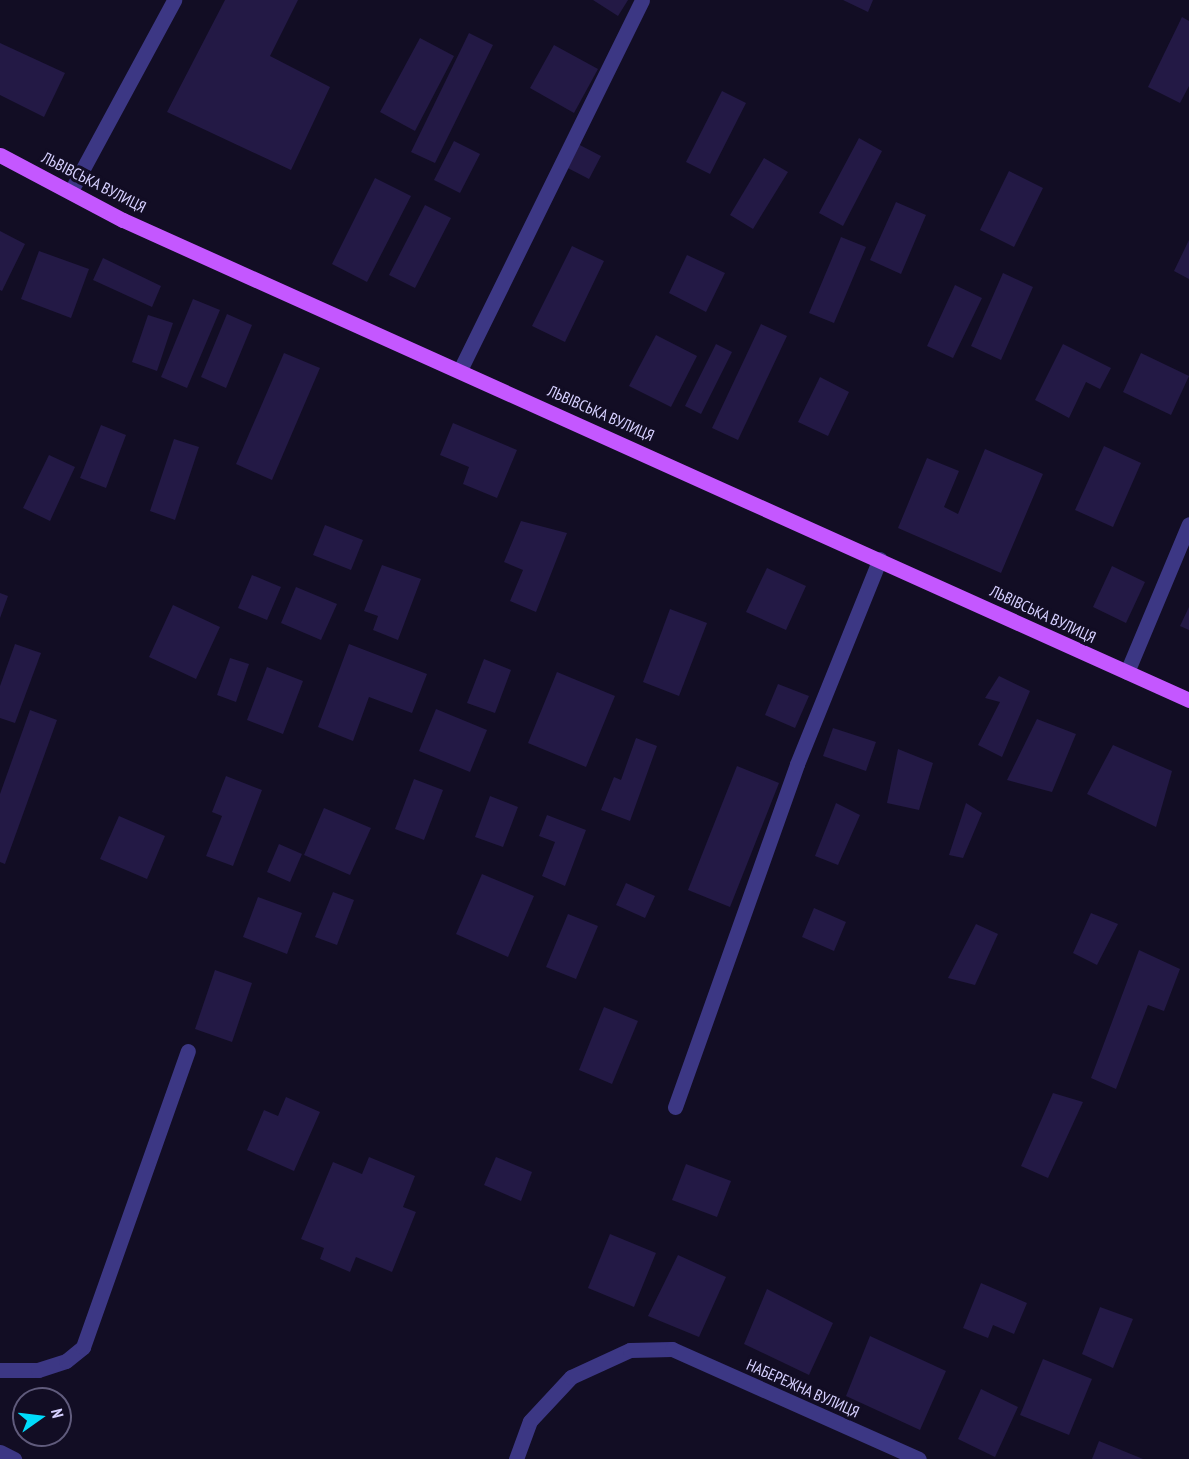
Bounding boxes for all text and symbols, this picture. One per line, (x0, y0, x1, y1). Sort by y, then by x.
street label: ЛЬВІВСЬКА ВУЛИЦЯ (38, 147, 150, 217)
street label: ЛЬВІВСЬКА ВУЛИЦЯ (545, 381, 657, 445)
street label: ЛЬВІВСЬКА ВУЛИЦЯ (987, 581, 1099, 647)
street label: НАБЕРЕЖНА ВУЛИЦЯ (744, 1354, 862, 1422)
north arrow (12, 1387, 72, 1447)
text: N (47, 1407, 68, 1420)

